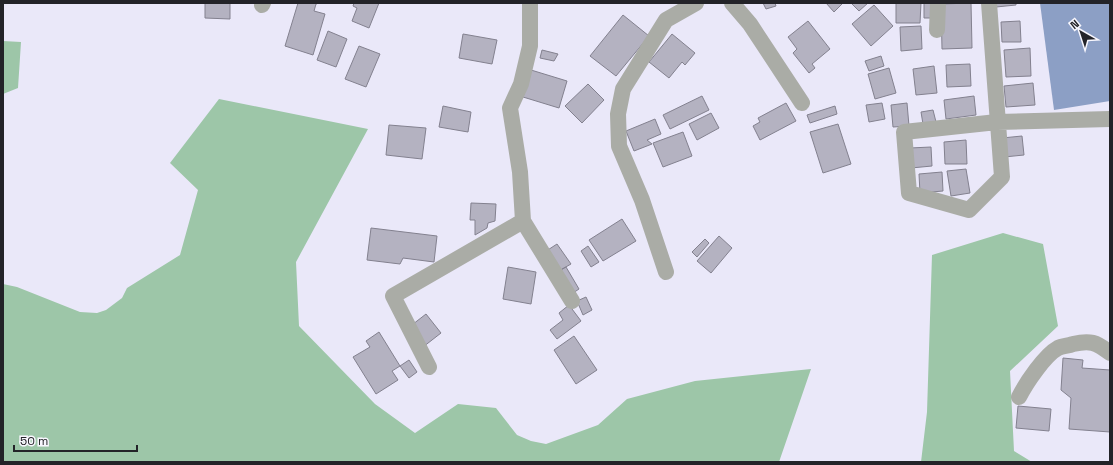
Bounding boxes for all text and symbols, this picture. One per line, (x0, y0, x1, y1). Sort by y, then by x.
north arrow (1061, 12, 1101, 52)
text: N (1067, 16, 1082, 32)
scale bar (14, 427, 137, 453)
text: 50 m (20, 433, 48, 449)

